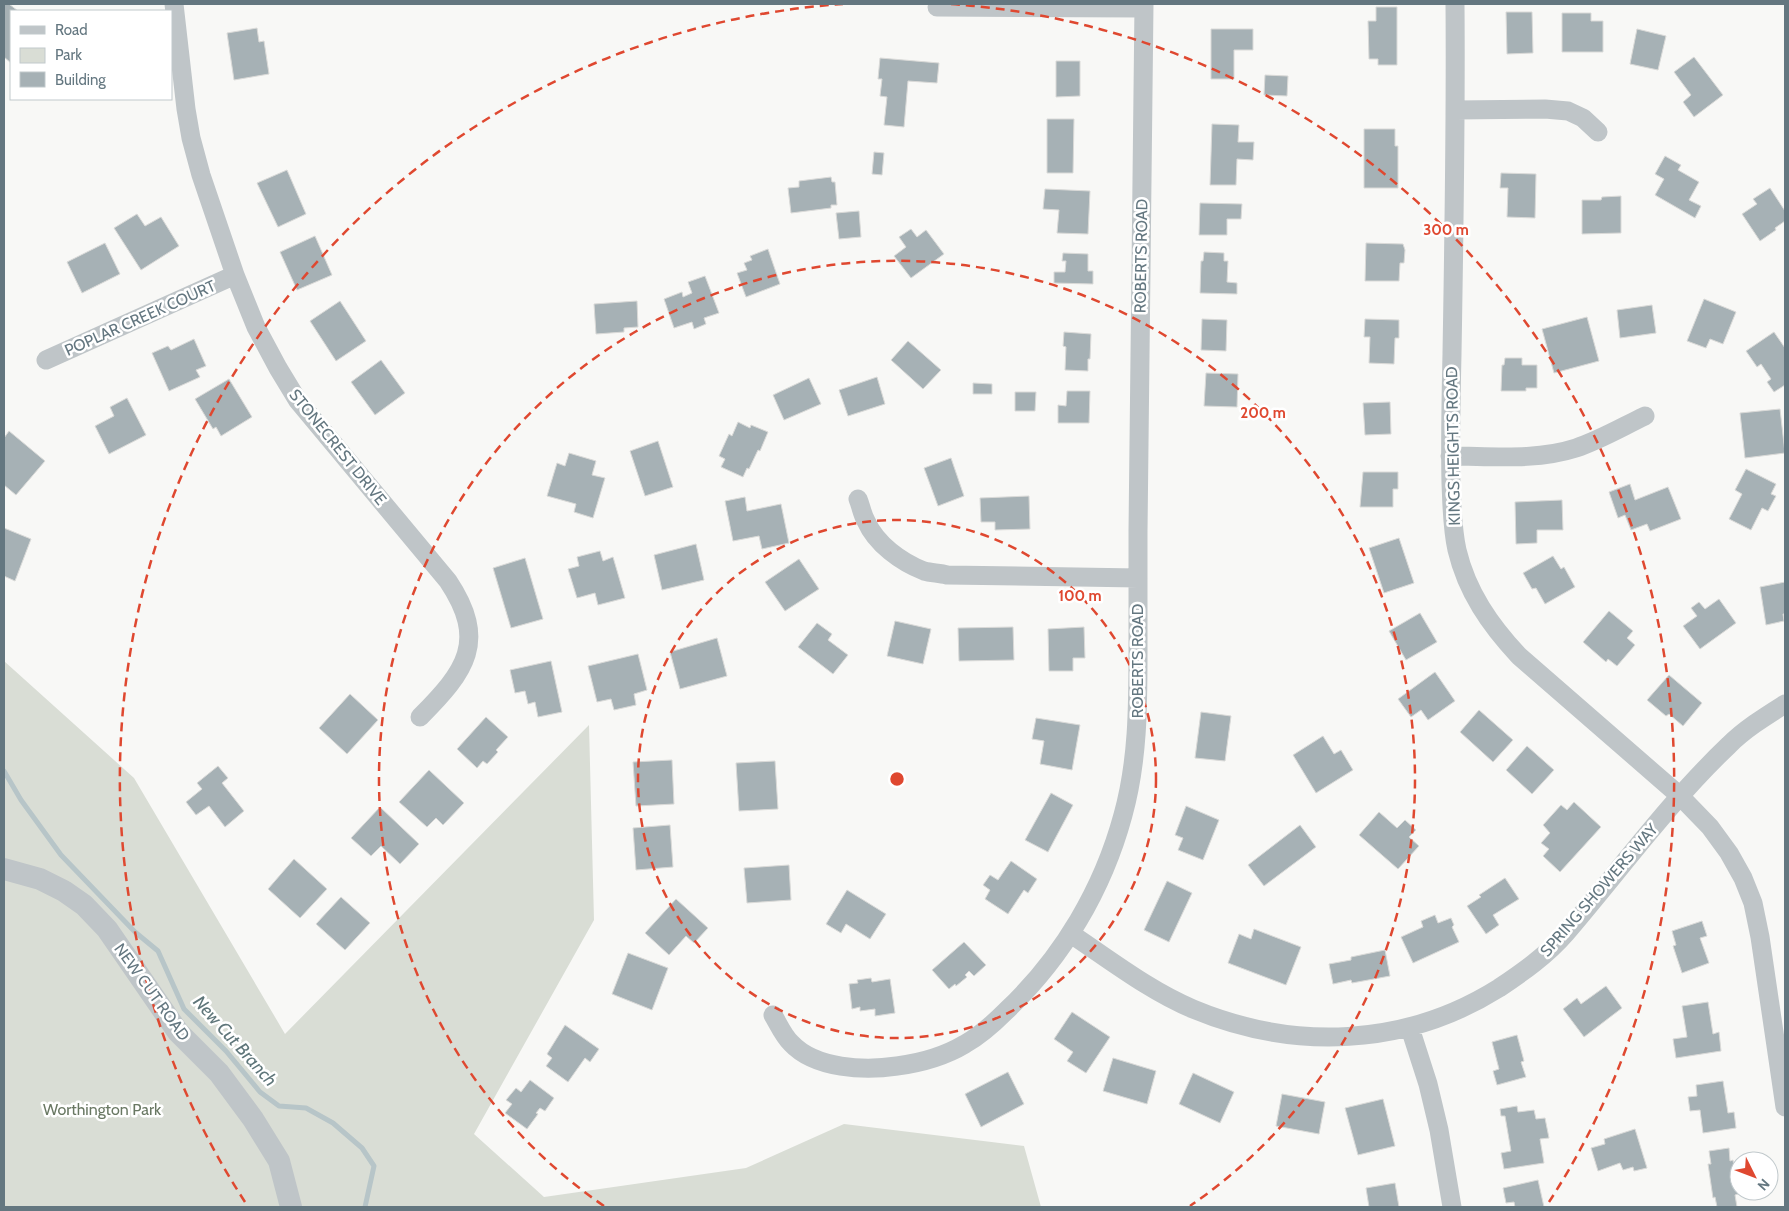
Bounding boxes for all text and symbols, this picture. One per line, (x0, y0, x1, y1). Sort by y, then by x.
legend (10, 10, 172, 100)
text: Road (55, 21, 88, 39)
text: Park (55, 46, 82, 64)
text: Building (55, 71, 106, 89)
street label: ROBERTS ROAD (1131, 199, 1151, 313)
text: 300 m (1423, 221, 1469, 239)
street label: POPLAR CREEK COURT (62, 276, 219, 360)
street label: KINGS HEIGHTS ROAD (1442, 366, 1464, 526)
street label: STONECREST DRIVE (285, 385, 391, 509)
text: 200 m (1240, 404, 1286, 422)
text: 100 m (1058, 587, 1102, 605)
street label: ROBERTS ROAD (1128, 604, 1147, 718)
centre of rings (888, 770, 906, 788)
street label: SPRING SHOWERS WAY (1536, 819, 1662, 960)
street label: NEW CUT ROAD (110, 940, 194, 1044)
water label: New Cut Branch (188, 991, 282, 1091)
park label: Worthington Park (43, 1100, 162, 1119)
north arrow (1729, 1151, 1779, 1201)
text: N (1754, 1175, 1774, 1194)

